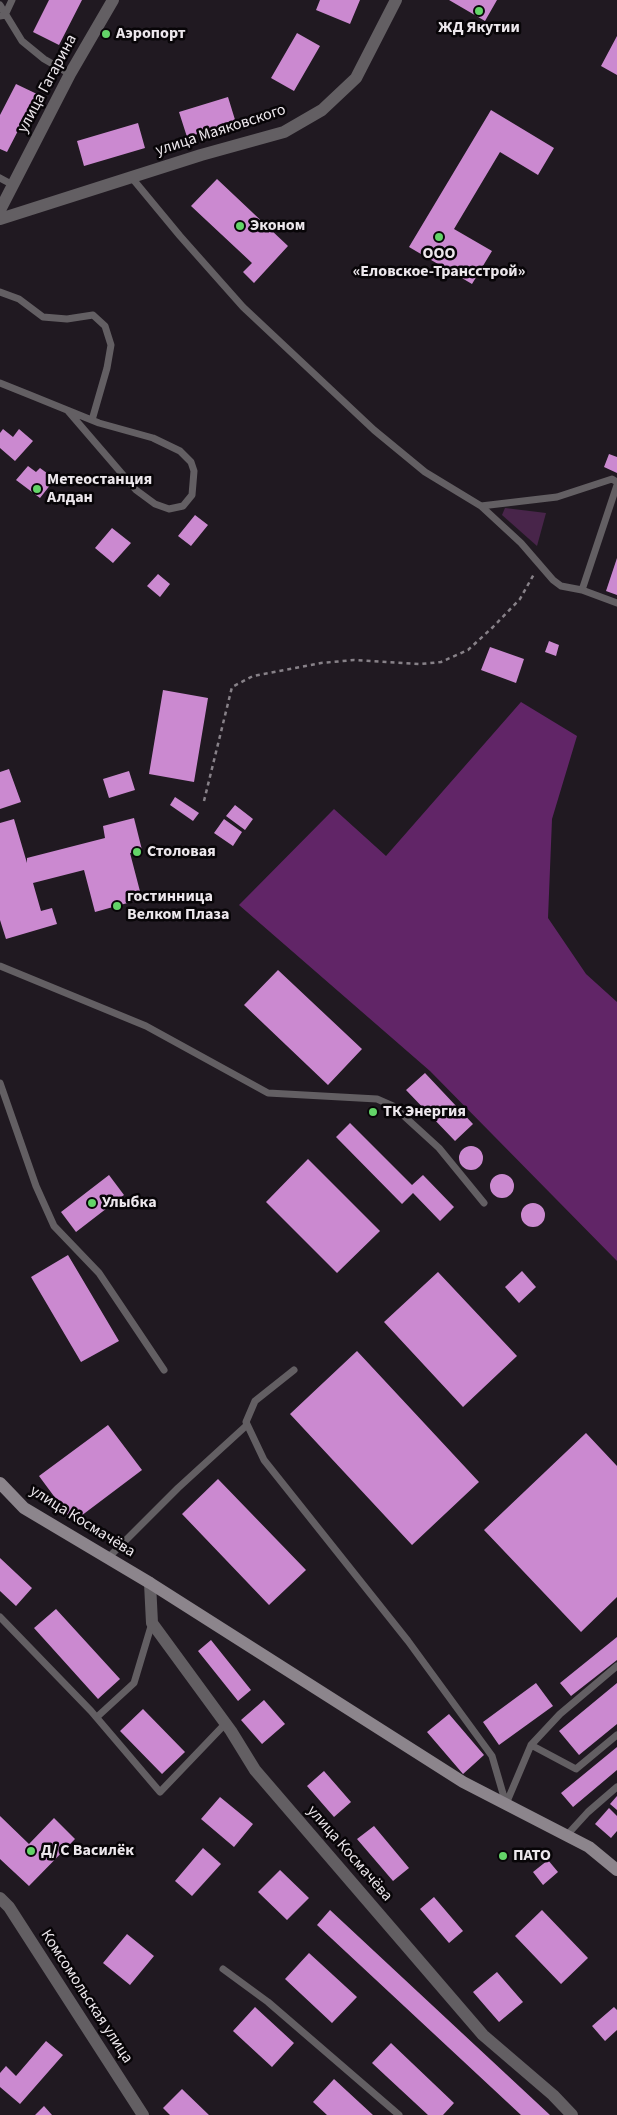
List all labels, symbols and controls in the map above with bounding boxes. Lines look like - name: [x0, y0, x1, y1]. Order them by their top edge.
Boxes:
- marker: ЖД Якутии: [473, 5, 485, 17]
- place label: ЖД Якутии: [438, 18, 520, 38]
- place label: Аэропорт: [116, 24, 185, 44]
- marker: Аэропорт: [100, 28, 112, 40]
- street label: улица Гагарина: [14, 31, 82, 137]
- street label: улица Маяковского: [154, 101, 288, 161]
- place label: Эконом: [250, 216, 305, 236]
- marker: Эконом: [234, 220, 246, 232]
- marker: ООО «Еловское-Трансстрой»: [433, 231, 445, 243]
- place label: ООО «Еловское-Трансстрой»: [353, 244, 525, 282]
- place label: Метеостанция Алдан: [47, 470, 152, 508]
- marker: Метеостанция Алдан: [31, 483, 43, 495]
- place label: Столовая: [147, 842, 216, 862]
- marker: Столовая: [131, 846, 143, 858]
- place label: гостинница Велком Плаза: [127, 887, 229, 925]
- marker: гостинница Велком Плаза: [111, 900, 123, 912]
- place label: ТК Энергия: [383, 1102, 466, 1122]
- marker: ТК Энергия: [367, 1106, 379, 1118]
- place label: Улыбка: [102, 1193, 157, 1213]
- marker: Улыбка: [86, 1197, 98, 1209]
- street label: улица Космачёва: [26, 1482, 138, 1562]
- street label: улица Космачёва: [302, 1802, 396, 1906]
- place label: Д/ С Василёк: [41, 1841, 134, 1861]
- marker: Д/ С Василёк: [25, 1845, 37, 1857]
- place label: ПАТО: [513, 1846, 551, 1866]
- marker: ПАТО: [497, 1850, 509, 1862]
- street label: Комсомольская улица: [36, 1927, 136, 2067]

